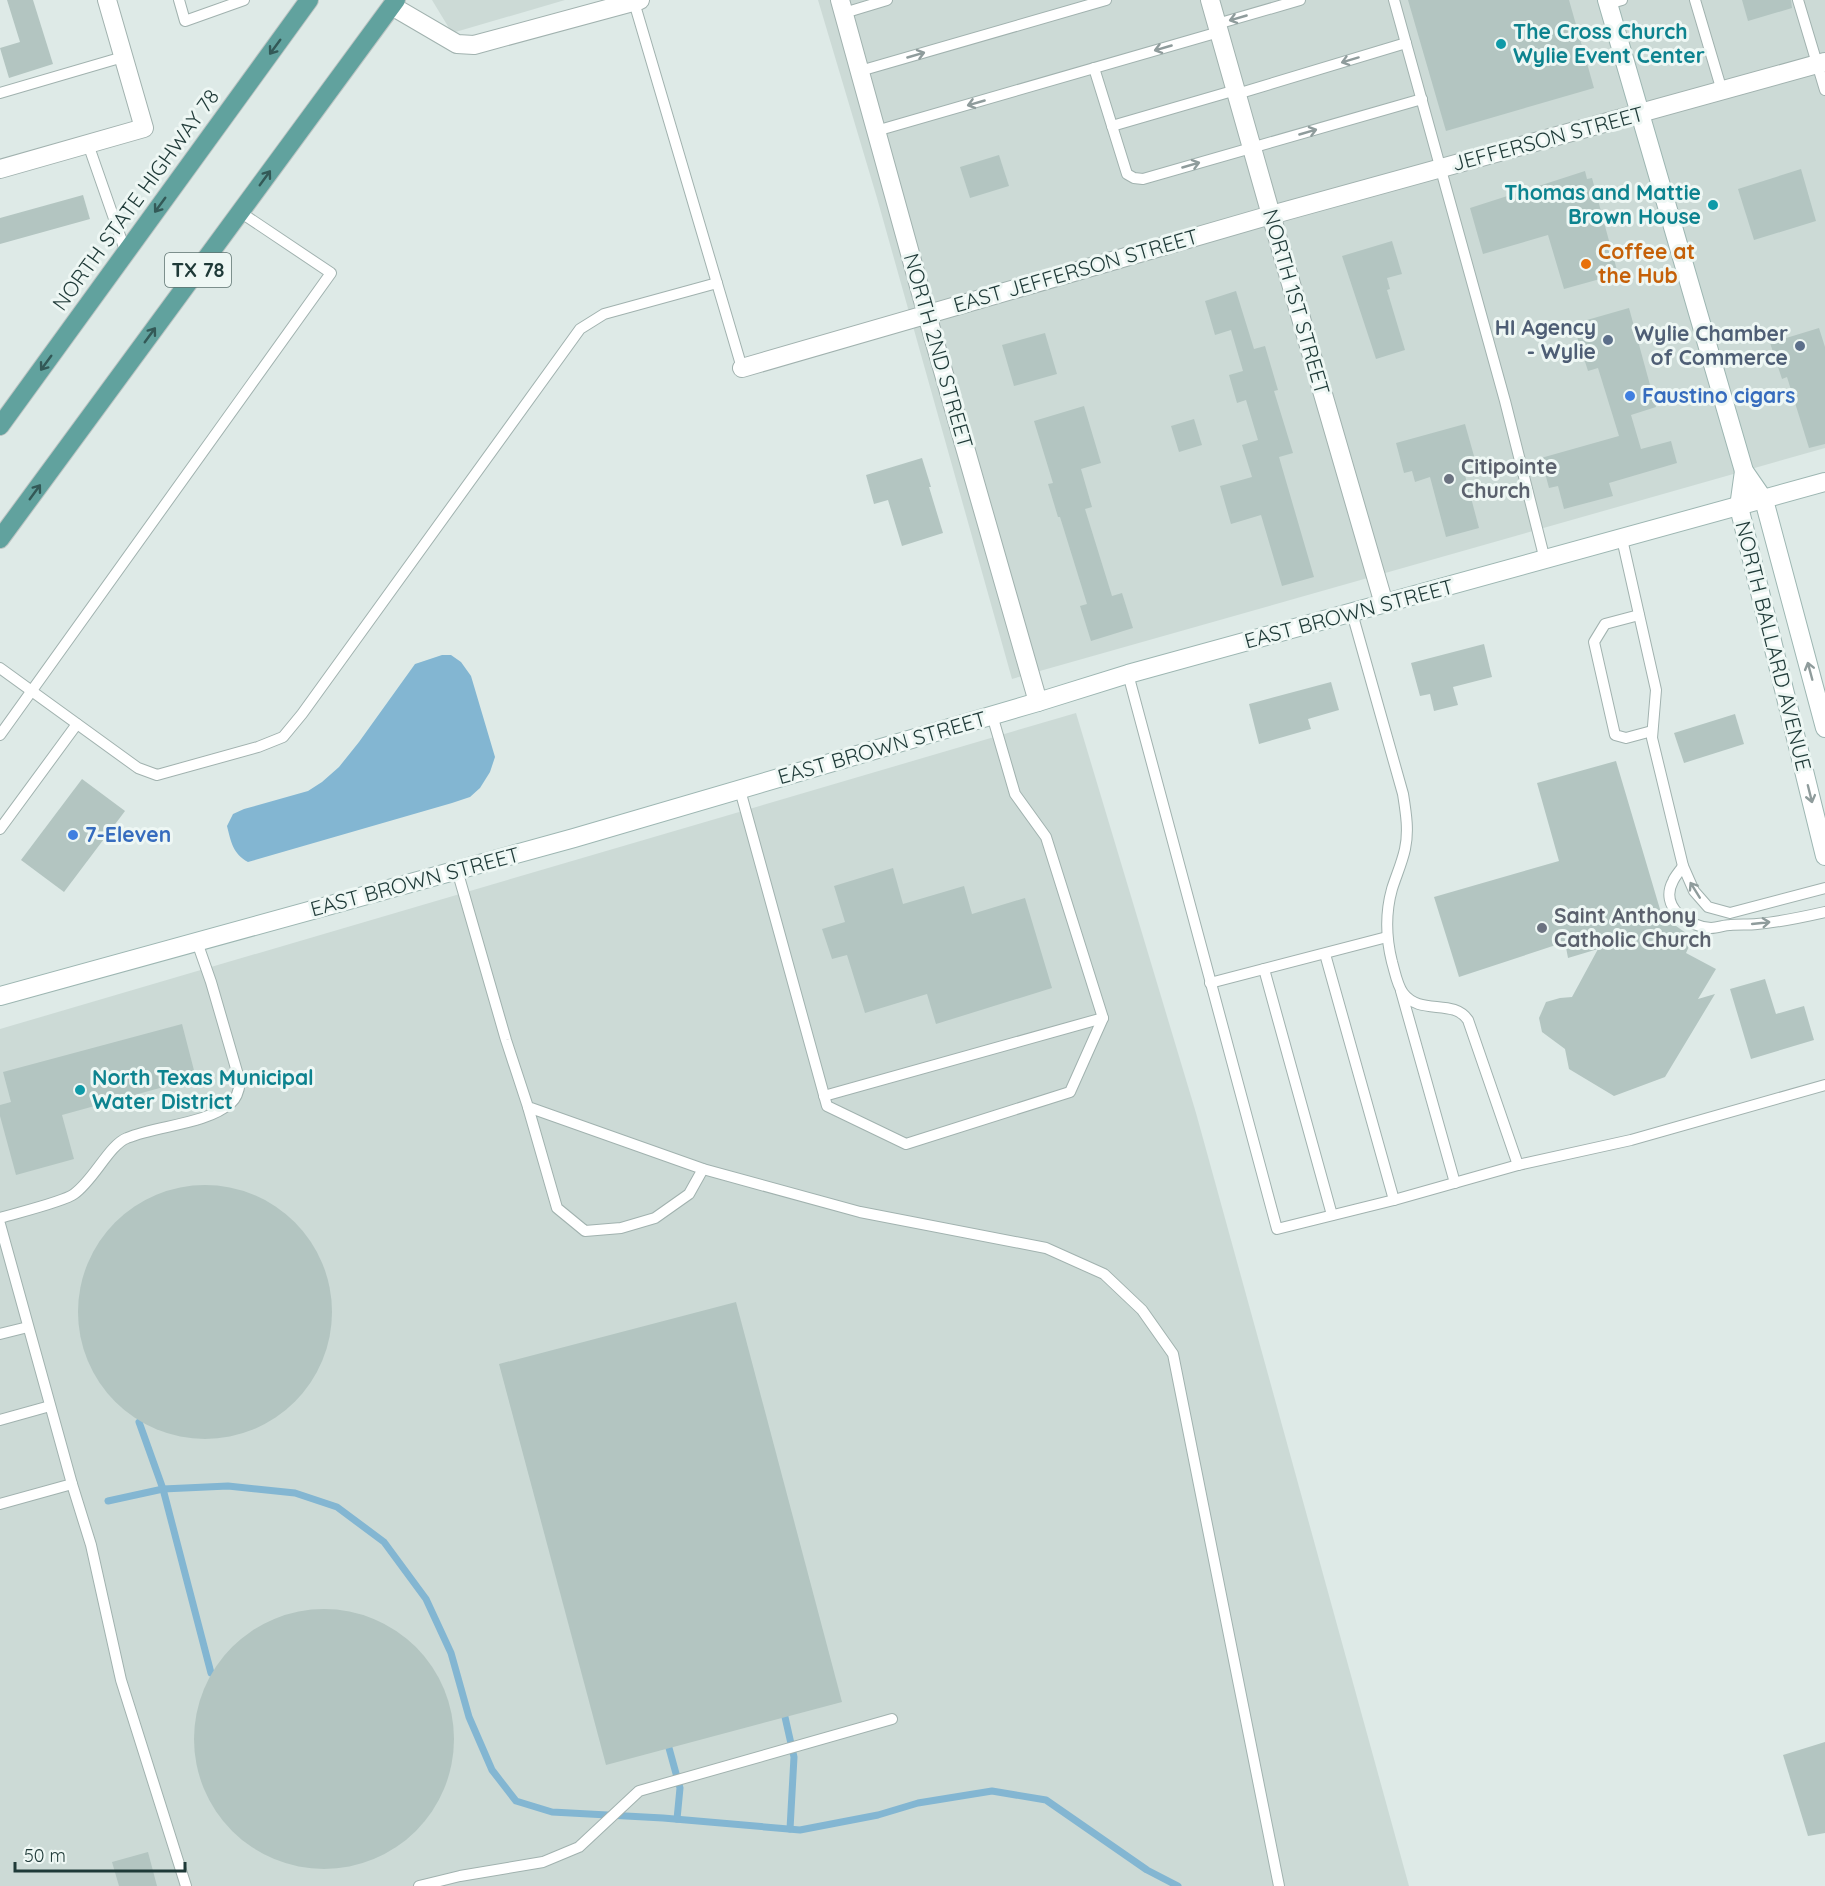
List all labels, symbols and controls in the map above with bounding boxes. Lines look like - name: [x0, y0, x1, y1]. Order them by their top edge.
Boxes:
- one-way arrow: [1229, 13, 1248, 24]
- place label: The Cross Church Wylie Event Center: [1513, 18, 1705, 68]
- marker: The Cross Church Wylie Event Center: [1494, 37, 1508, 51]
- one-way arrow: [269, 39, 281, 55]
- one-way arrow: [1154, 43, 1173, 54]
- one-way arrow: [906, 49, 925, 60]
- one-way arrow: [1341, 55, 1360, 66]
- street label: NORTH STATE HIGHWAY 78: [46, 84, 224, 315]
- one-way arrow: [967, 98, 986, 109]
- street label: JEFFERSON STREET: [1449, 100, 1647, 176]
- one-way arrow: [1298, 126, 1317, 137]
- one-way arrow: [1181, 159, 1200, 171]
- one-way arrow: [259, 170, 271, 186]
- place label: Thomas and Mattie Brown House: [1504, 179, 1701, 229]
- one-way arrow: [154, 197, 167, 213]
- marker: Thomas and Mattie Brown House: [1706, 198, 1720, 212]
- street label: NORTH 1ST STREET: [1258, 206, 1336, 397]
- street label: EAST JEFFERSON STREET: [950, 223, 1201, 317]
- place label: Coffee at the Hub: [1598, 238, 1695, 288]
- street label: NORTH 2ND STREET: [899, 250, 979, 451]
- road number: TX 78: [165, 253, 231, 287]
- marker: Coffee at the Hub: [1579, 257, 1593, 271]
- place label: HI Agency - Wylie: [1495, 314, 1596, 364]
- place label: Wylie Chamber of Commerce: [1634, 320, 1788, 370]
- one-way arrow: [144, 327, 156, 343]
- marker: HI Agency - Wylie: [1601, 333, 1615, 347]
- marker: Wylie Chamber of Commerce: [1793, 339, 1807, 353]
- one-way arrow: [40, 355, 52, 371]
- place label: Faustino cigars: [1642, 382, 1795, 408]
- marker: Faustino cigars: [1623, 389, 1637, 403]
- place label: Citipointe Church: [1461, 453, 1557, 503]
- marker: Citipointe Church: [1442, 472, 1456, 486]
- one-way arrow: [28, 485, 41, 501]
- street label: NORTH BALLARD AVENUE: [1730, 518, 1818, 773]
- street label: EAST BROWN STREET: [1241, 573, 1456, 653]
- one-way arrow: [1804, 662, 1815, 681]
- street label: EAST BROWN STREET: [774, 705, 989, 789]
- one-way arrow: [1804, 784, 1816, 803]
- place label: 7-Eleven: [85, 821, 171, 847]
- marker: 7-Eleven: [66, 828, 80, 842]
- street label: EAST BROWN STREET: [307, 841, 522, 921]
- one-way arrow: [1689, 881, 1702, 898]
- place label: Saint Anthony Catholic Church: [1554, 902, 1711, 952]
- one-way arrow: [1751, 917, 1771, 928]
- marker: Saint Anthony Catholic Church: [1535, 921, 1549, 935]
- place label: North Texas Municipal Water District: [92, 1064, 314, 1114]
- marker: North Texas Municipal Water District: [73, 1083, 87, 1097]
- scale bar: [15, 1835, 184, 1873]
- text: 50 m: [24, 1844, 66, 1867]

